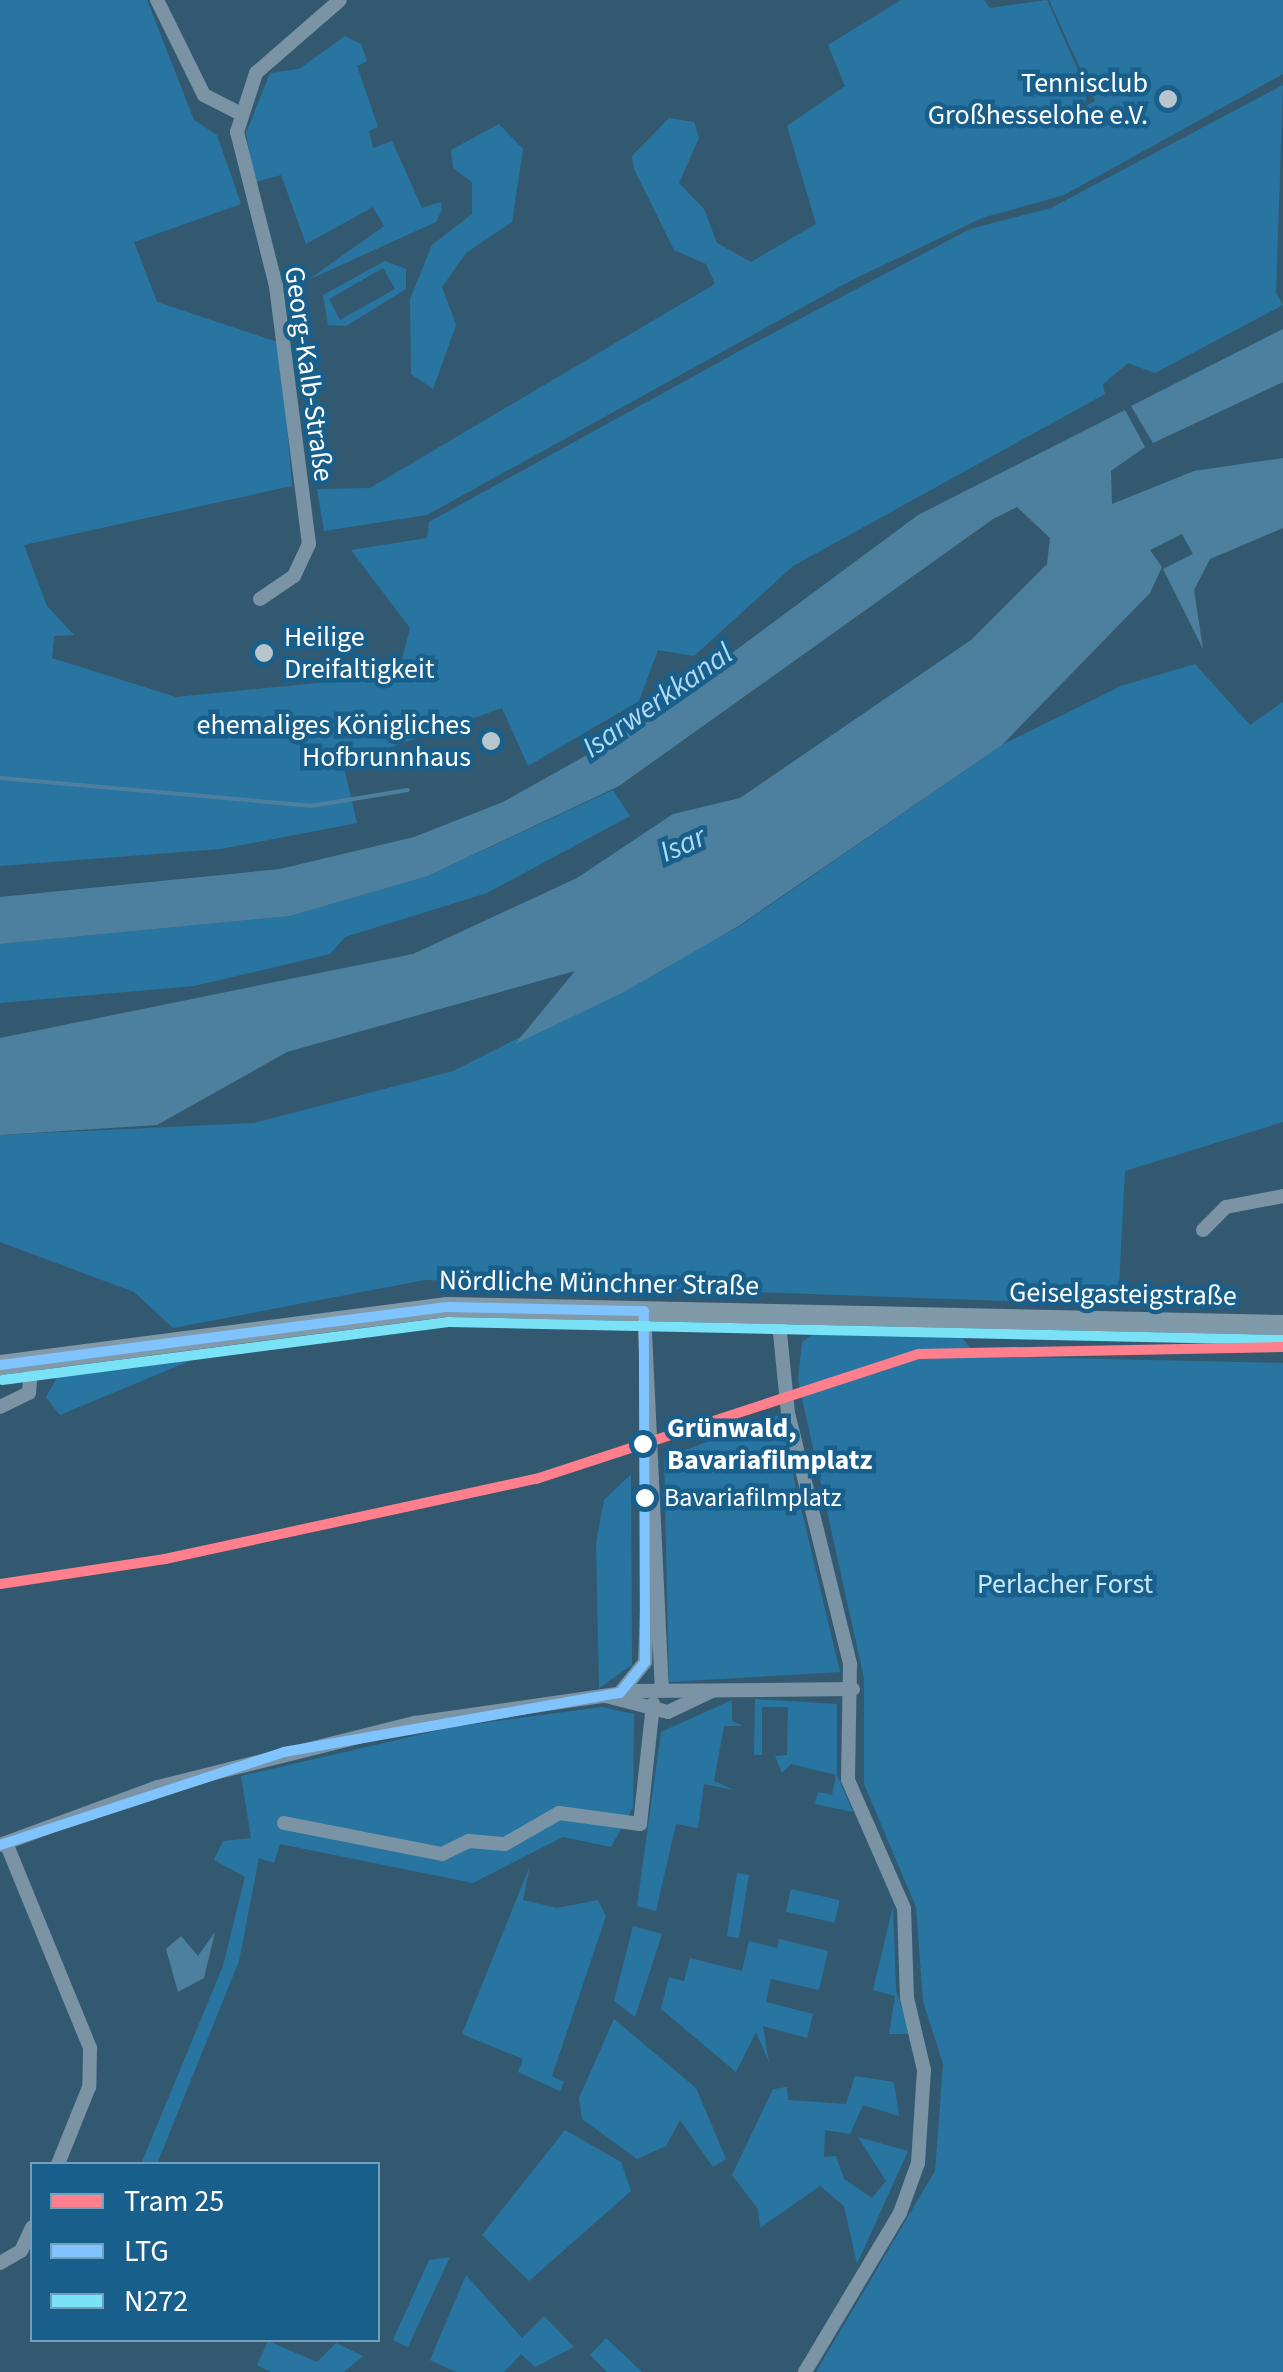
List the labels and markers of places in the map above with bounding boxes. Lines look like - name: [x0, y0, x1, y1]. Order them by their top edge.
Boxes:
- place label: Tennisclub Großhesselohe e.V.: [928, 66, 1148, 132]
- marker: Tennisclub Großhesselohe e.V.: [1157, 88, 1179, 110]
- place label: Heilige Dreifaltigkeit: [284, 620, 434, 686]
- marker: Heilige Dreifaltigkeit: [253, 642, 275, 664]
- place label: ehemaliges Königliches Hofbrunnhaus: [197, 708, 471, 774]
- marker: ehemaliges Königliches Hofbrunnhaus: [480, 730, 502, 752]
- place label: Grünwald, Bavariafilmplatz: [667, 1411, 872, 1477]
- marker: Grünwald, Bavariafilmplatz: [628, 1429, 658, 1459]
- place label: Bavariafilmplatz: [664, 1482, 841, 1514]
- marker: Bavariafilmplatz: [635, 1488, 655, 1508]

